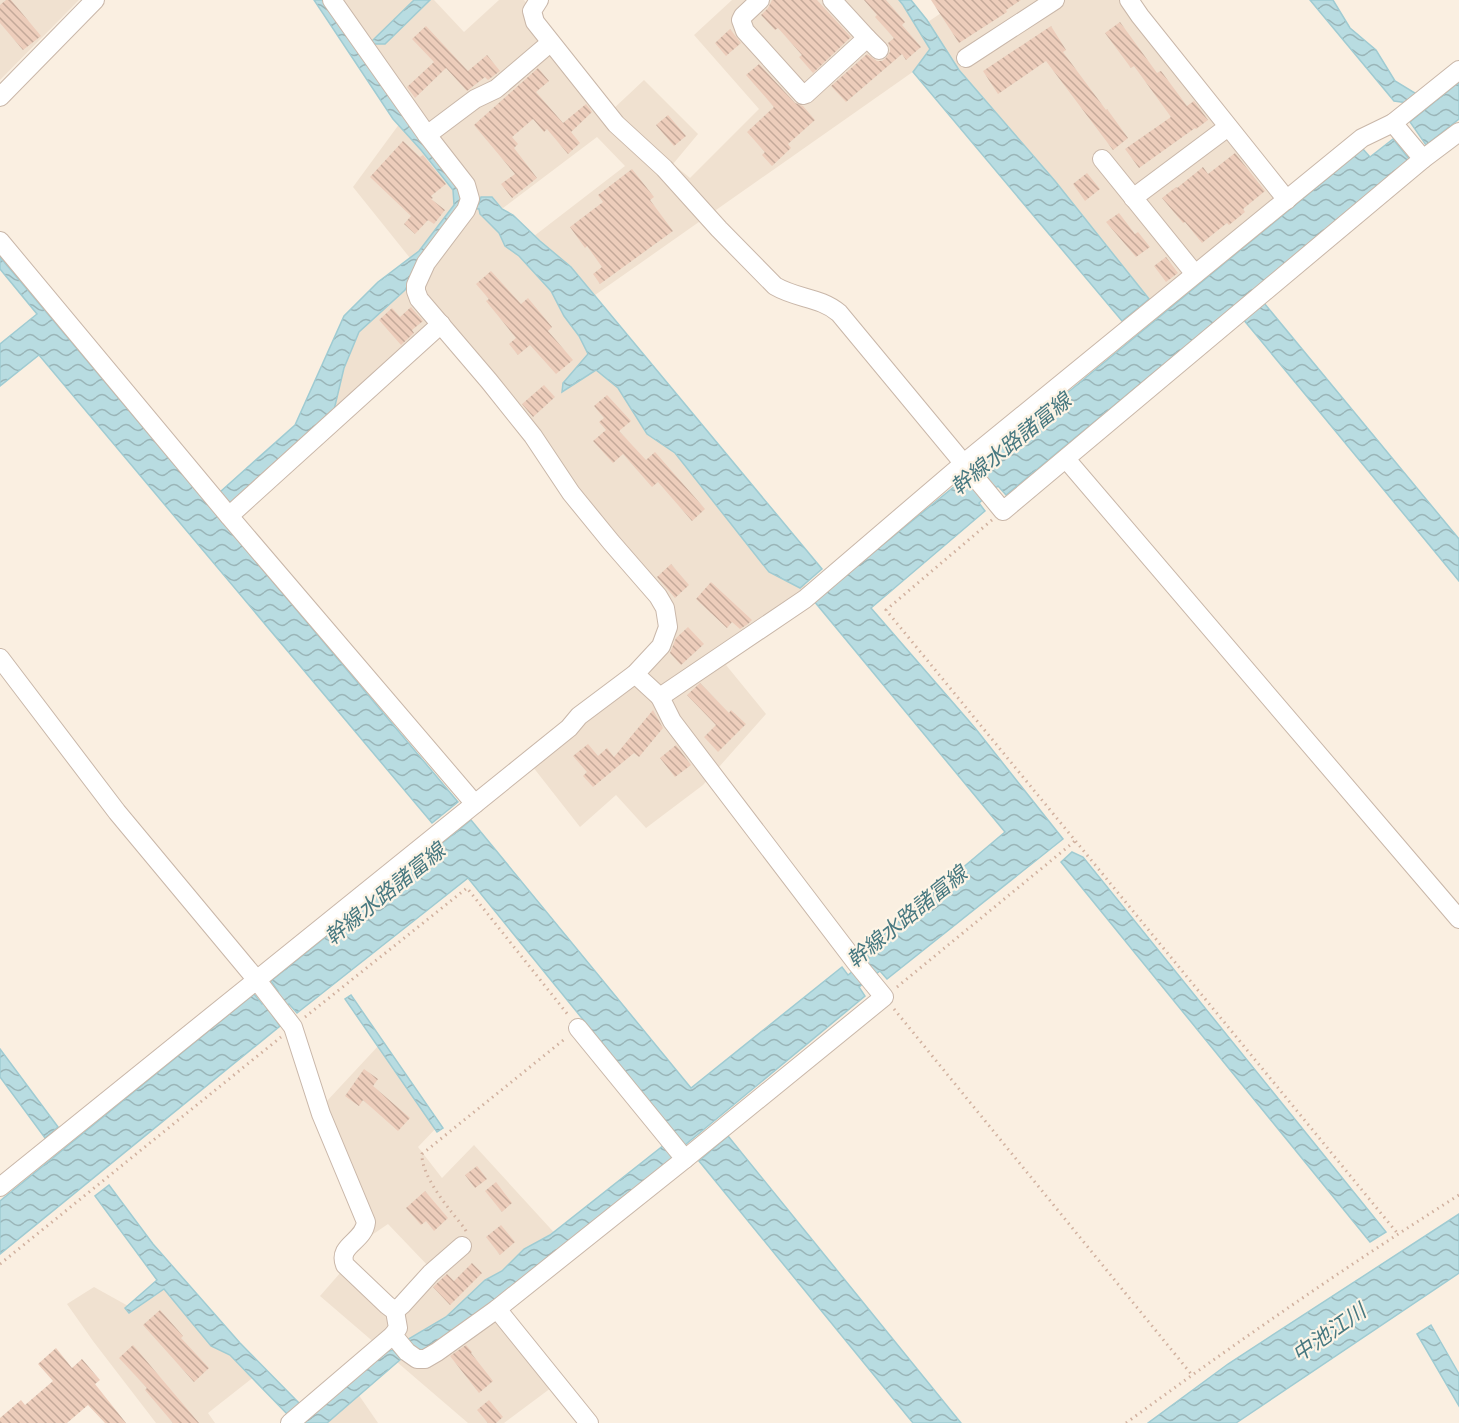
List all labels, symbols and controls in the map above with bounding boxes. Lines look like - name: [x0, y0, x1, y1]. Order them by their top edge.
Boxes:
- water label: 幹線水路諸富線: [945, 385, 1077, 499]
- water label: 幹線水路諸富線: [319, 835, 451, 949]
- water label: 幹線水路諸富線: [841, 858, 973, 972]
- water label: 中池江川: [1287, 1296, 1371, 1366]

